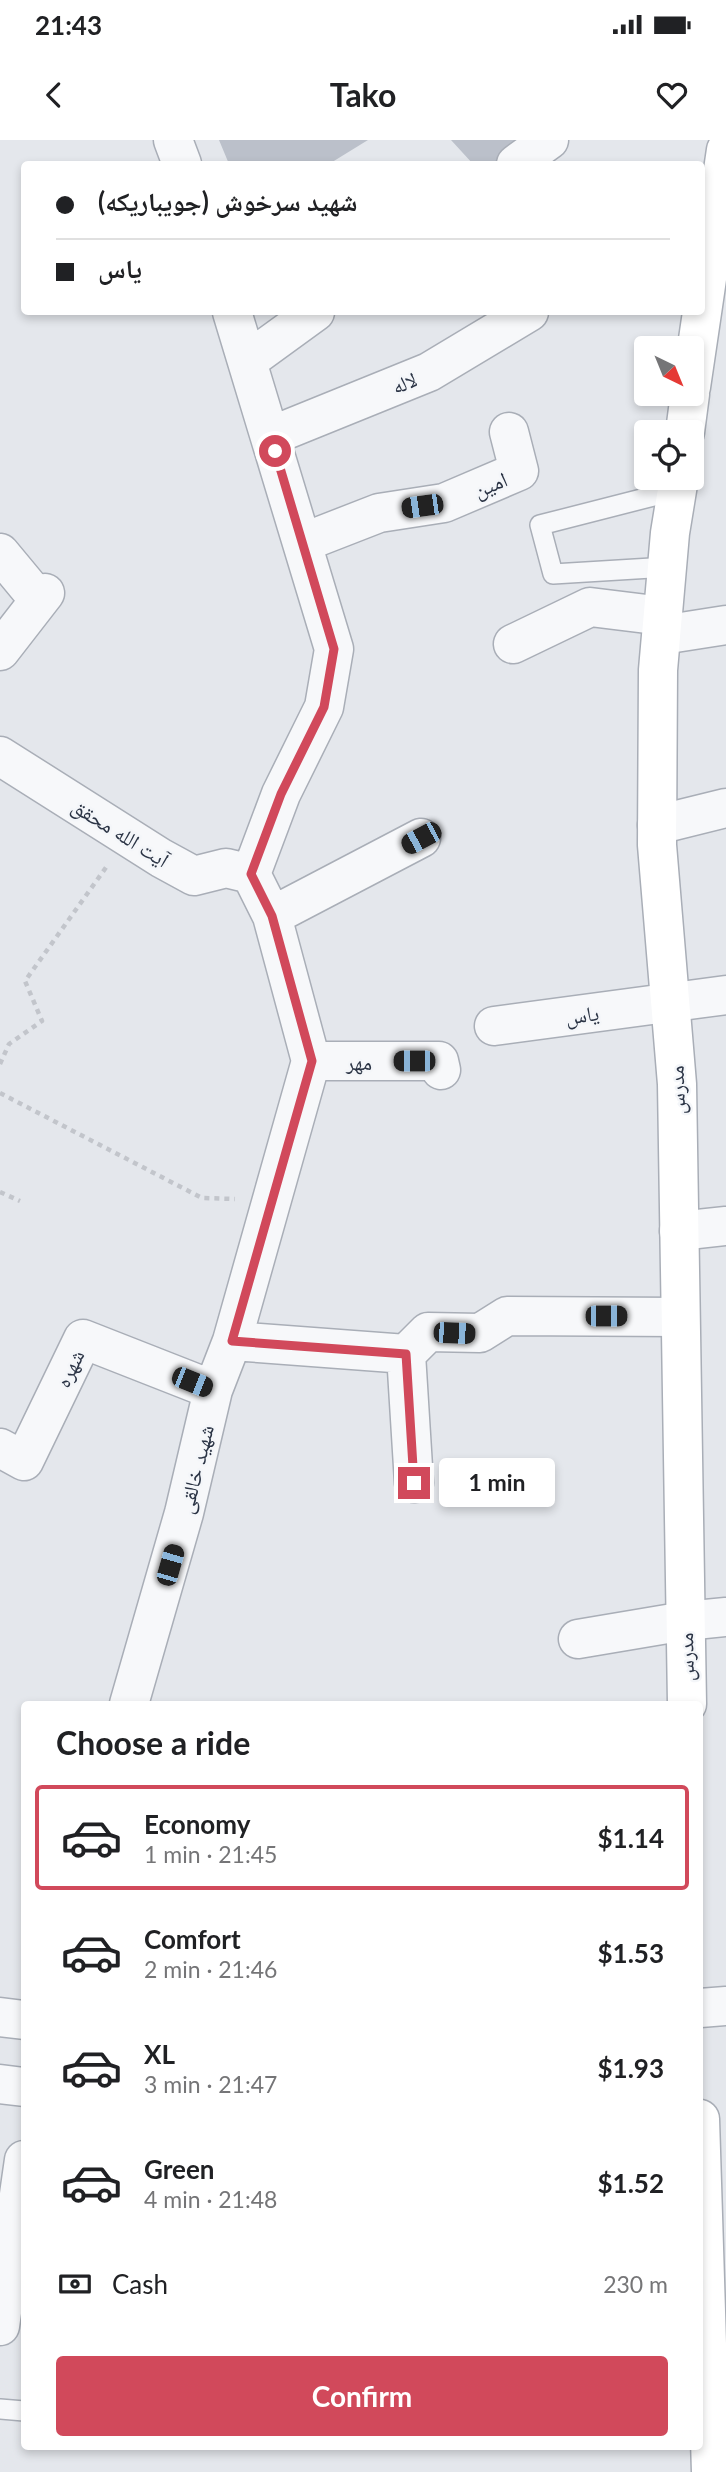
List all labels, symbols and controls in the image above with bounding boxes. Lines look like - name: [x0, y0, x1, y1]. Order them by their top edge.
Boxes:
- text: 21:43: [35, 9, 102, 41]
- text: Tako: [330, 75, 396, 114]
- icon: back: [35, 76, 73, 114]
- icon: heart: [653, 76, 691, 114]
- text: شهید سرخوش (جویباریکه): [98, 185, 358, 217]
- text: یاس: [98, 252, 142, 284]
- north arrow: [634, 336, 704, 406]
- map controls: [634, 336, 704, 490]
- street label: لاله: [388, 366, 420, 398]
- button: locate: [634, 420, 704, 490]
- route start: [259, 435, 291, 467]
- street label: امین: [469, 466, 512, 504]
- car: [400, 493, 445, 519]
- street label: آیت الله محقق: [67, 792, 175, 874]
- car: [398, 819, 445, 857]
- street label: یاس: [564, 999, 601, 1031]
- street label: مهر: [345, 1049, 372, 1075]
- car: [394, 1051, 436, 1072]
- street label: مدرس: [663, 1065, 691, 1115]
- car: [586, 1306, 628, 1327]
- car: [433, 1322, 476, 1344]
- street label: شهره: [49, 1345, 90, 1391]
- car: [169, 1364, 216, 1400]
- street label: شهید خالقی: [172, 1422, 220, 1516]
- callout: 1 min: [438, 1458, 554, 1508]
- route end: [398, 1467, 430, 1499]
- text: 1 min: [468, 1468, 526, 1496]
- car: [155, 1542, 186, 1588]
- street label: مدرس: [672, 1632, 700, 1682]
- text: Choose a ride: [56, 1723, 250, 1762]
- icon: car: [60, 1806, 123, 1869]
- text: Economy: [144, 1808, 250, 1840]
- text: $1.14: [598, 1822, 664, 1854]
- text: 1 min · 21:45: [144, 1840, 277, 1868]
- icon: car: [60, 1921, 123, 1984]
- text: Comfort: [144, 1923, 241, 1955]
- text: $1.53: [598, 1937, 664, 1969]
- text: 2 min · 21:46: [144, 1955, 277, 1983]
- icon: car: [60, 2036, 123, 2099]
- text: XL: [144, 2038, 175, 2070]
- text: $1.93: [598, 2052, 664, 2084]
- text: 3 min · 21:47: [144, 2070, 277, 2098]
- icon: car: [60, 2151, 123, 2214]
- text: Green: [144, 2153, 214, 2185]
- text: $1.52: [598, 2167, 664, 2199]
- text: 4 min · 21:48: [144, 2185, 277, 2213]
- icon: cash: [56, 2265, 94, 2303]
- text: Cash: [112, 2268, 168, 2300]
- text: 230 m: [603, 2270, 668, 2298]
- button: Confirm: [56, 2356, 668, 2436]

